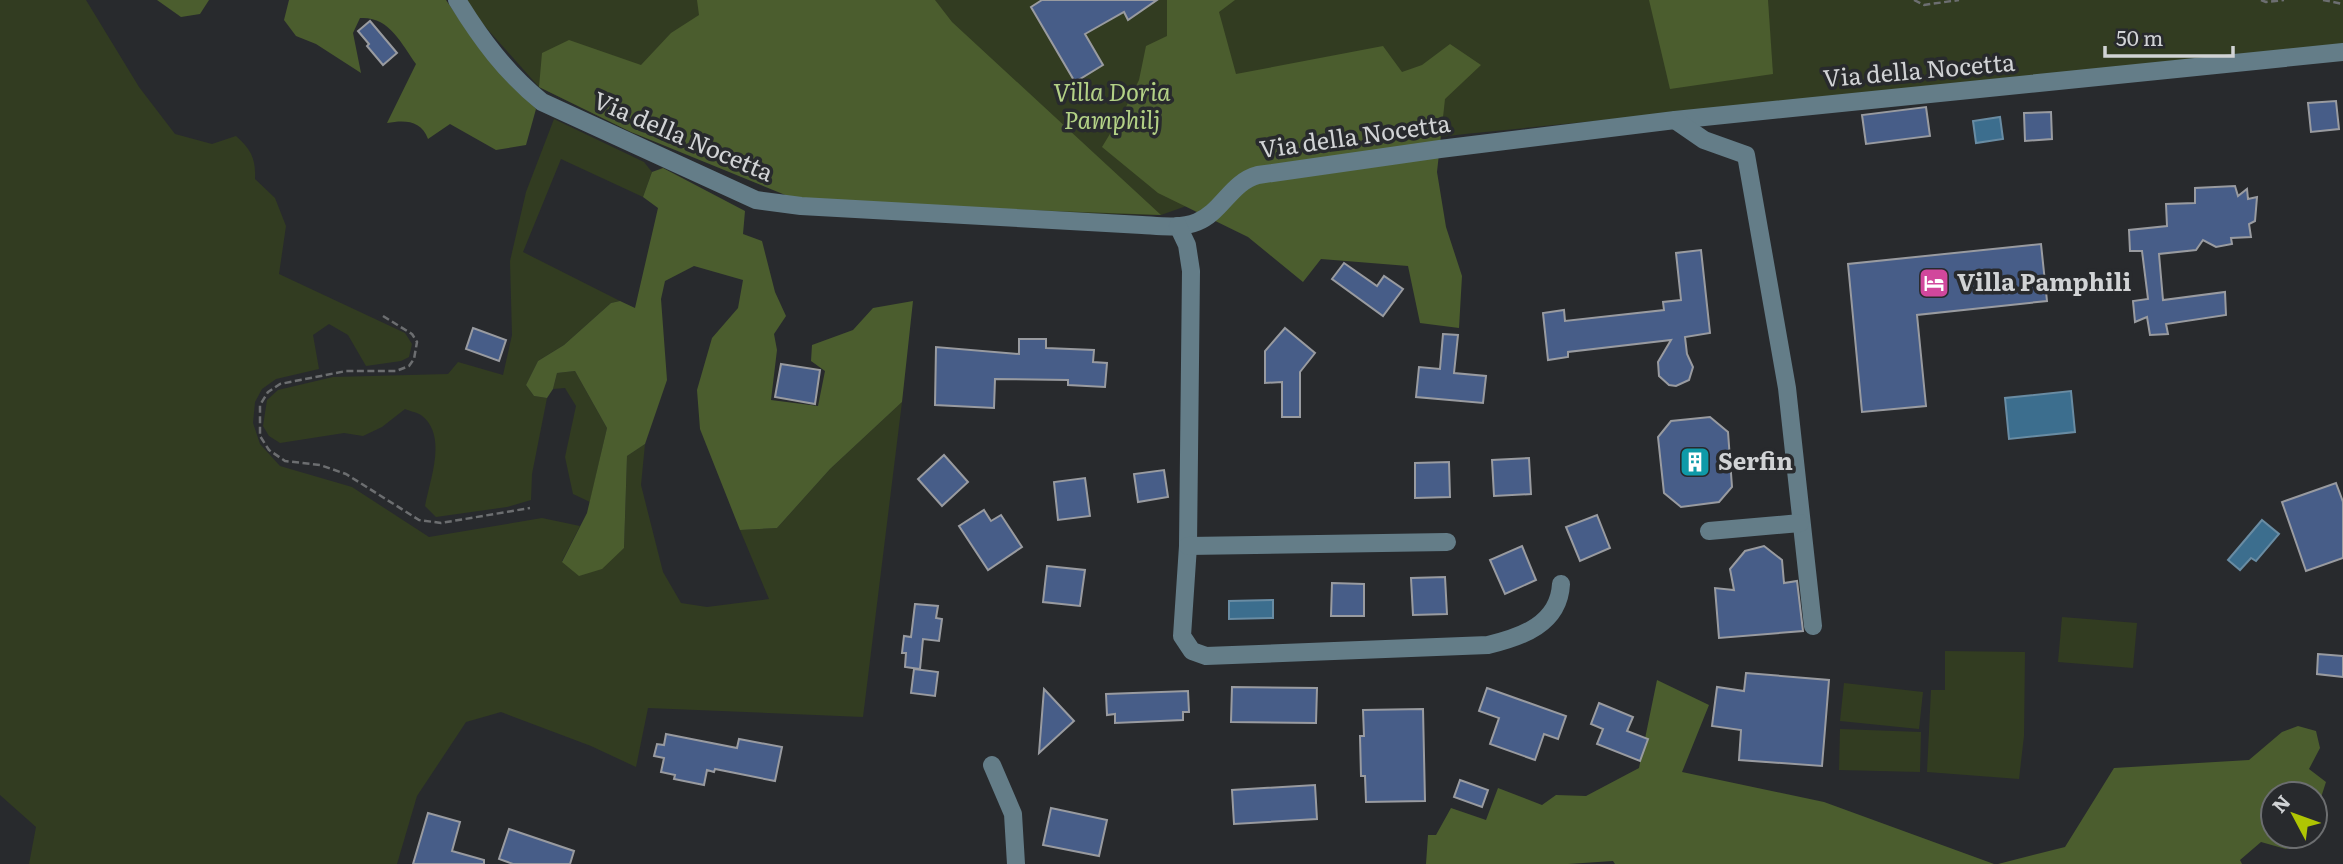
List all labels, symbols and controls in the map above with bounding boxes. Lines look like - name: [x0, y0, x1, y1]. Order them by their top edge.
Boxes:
- scale bar: [2105, 14, 2233, 58]
- text: 50 m: [2116, 21, 2163, 52]
- street label: Via della Nocetta: [1821, 43, 2016, 94]
- park label: Villa Doria Pamphilj: [1053, 73, 1171, 136]
- street label: Via della Nocetta: [589, 81, 779, 188]
- street label: Via della Nocetta: [1257, 104, 1452, 165]
- place label: Villa Pamphili: [1957, 263, 2131, 298]
- hotel icon: Villa Pamphili: [1917, 266, 1951, 300]
- place label: Serfin: [1718, 442, 1793, 477]
- building icon: Serfin: [1678, 445, 1712, 479]
- north arrow: [2259, 780, 2329, 850]
- text: N: [2265, 788, 2296, 818]

